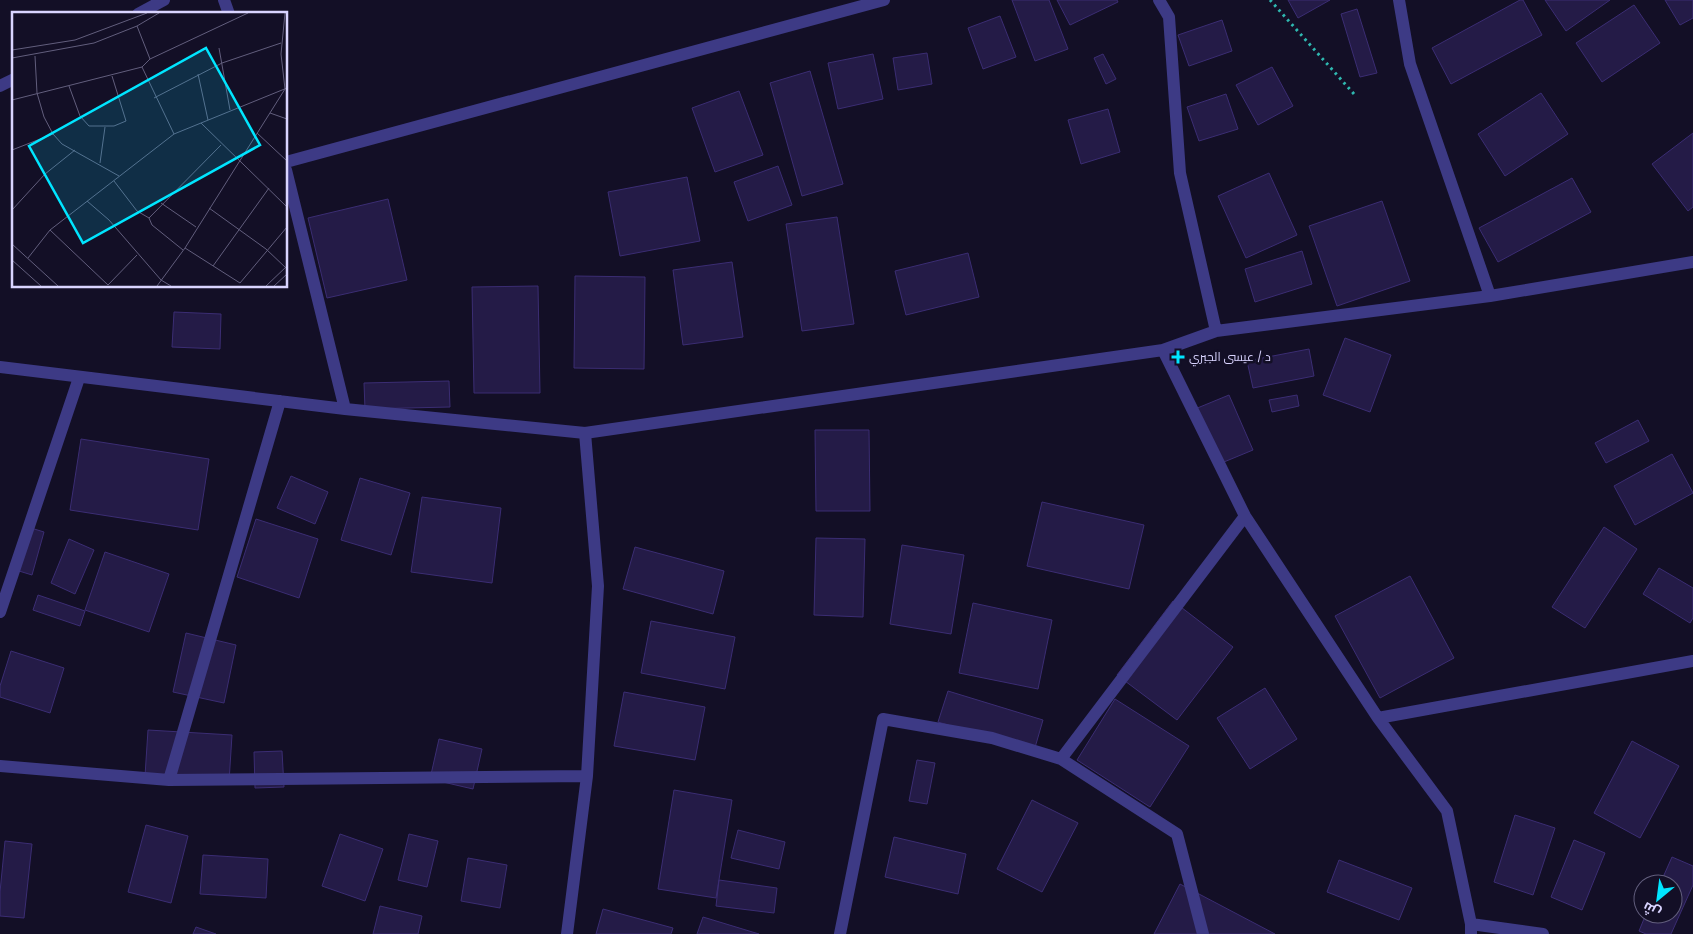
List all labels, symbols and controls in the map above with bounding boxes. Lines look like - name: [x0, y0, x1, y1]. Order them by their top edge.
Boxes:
- inset map: [12, 12, 288, 288]
- marker: د / عيسى الجبري: [1171, 350, 1185, 364]
- place label: د / عيسى الجبري: [1189, 350, 1271, 367]
- north arrow: [1633, 874, 1683, 924]
- text: ش: [1640, 898, 1664, 922]

